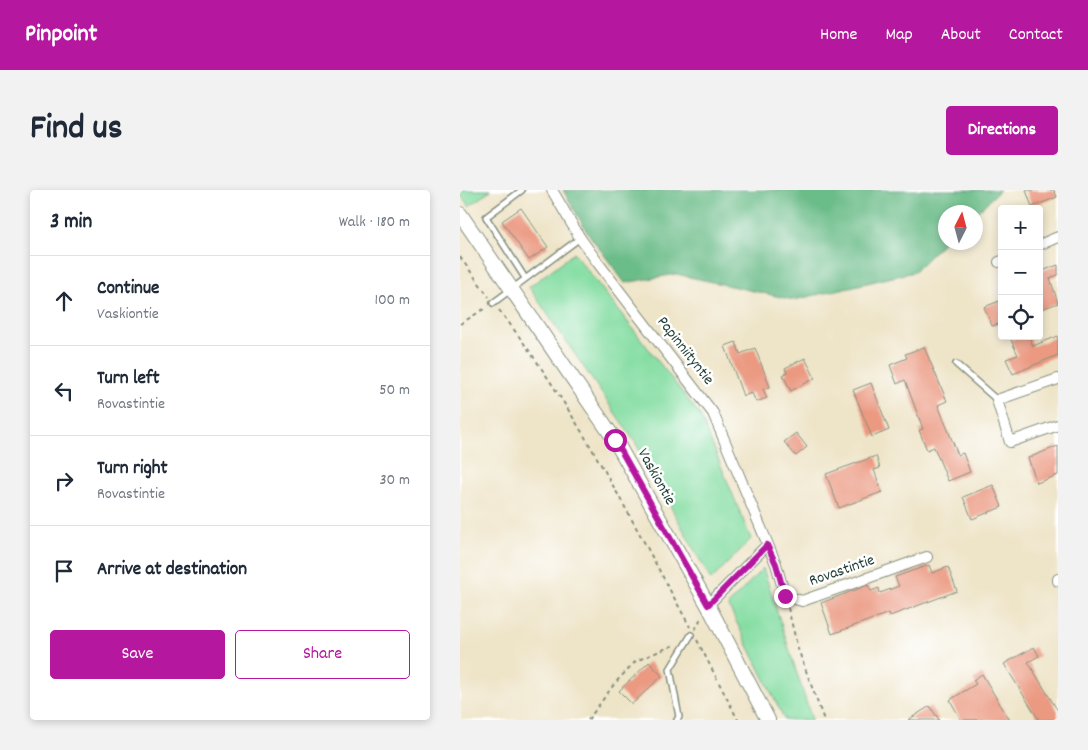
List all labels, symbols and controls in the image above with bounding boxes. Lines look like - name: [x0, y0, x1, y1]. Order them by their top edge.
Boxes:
- text: Pinpoint: [25, 18, 97, 52]
- text: Home: [820, 23, 857, 48]
- text: Map: [885, 23, 913, 48]
- text: About: [941, 23, 981, 48]
- text: Contact: [1009, 23, 1063, 48]
- text: Find us: [30, 105, 122, 155]
- button: Directions: [946, 106, 1058, 155]
- north arrow: [938, 205, 983, 250]
- map controls: [998, 205, 1043, 340]
- button: +: [998, 205, 1043, 250]
- text: 3 min: [50, 208, 92, 238]
- text: Walk · 180 m: [339, 211, 410, 234]
- button: −: [998, 250, 1043, 295]
- text: Continue: [97, 276, 159, 303]
- icon: ahead: [50, 287, 78, 315]
- text: 100 m: [374, 289, 410, 312]
- button: locate: [998, 295, 1043, 340]
- text: Vaskiontie: [97, 303, 159, 326]
- street label: Papinniityntie: [651, 312, 719, 390]
- text: Turn left: [97, 366, 160, 393]
- icon: left: [50, 377, 78, 405]
- text: 50 m: [379, 379, 410, 402]
- text: Rovastintie: [97, 393, 165, 416]
- route start: [604, 429, 627, 452]
- street label: Vaskiontie: [631, 444, 681, 510]
- text: Turn right: [97, 456, 168, 483]
- icon: right: [50, 467, 78, 495]
- text: 30 m: [380, 469, 410, 492]
- text: Rovastintie: [97, 483, 165, 506]
- street label: Rovastintie: [806, 549, 878, 593]
- icon: arrive: [50, 557, 78, 585]
- text: Arrive at destination: [97, 557, 247, 584]
- route end: [774, 585, 797, 608]
- button: Save: [50, 630, 225, 679]
- button: Share: [235, 630, 410, 679]

